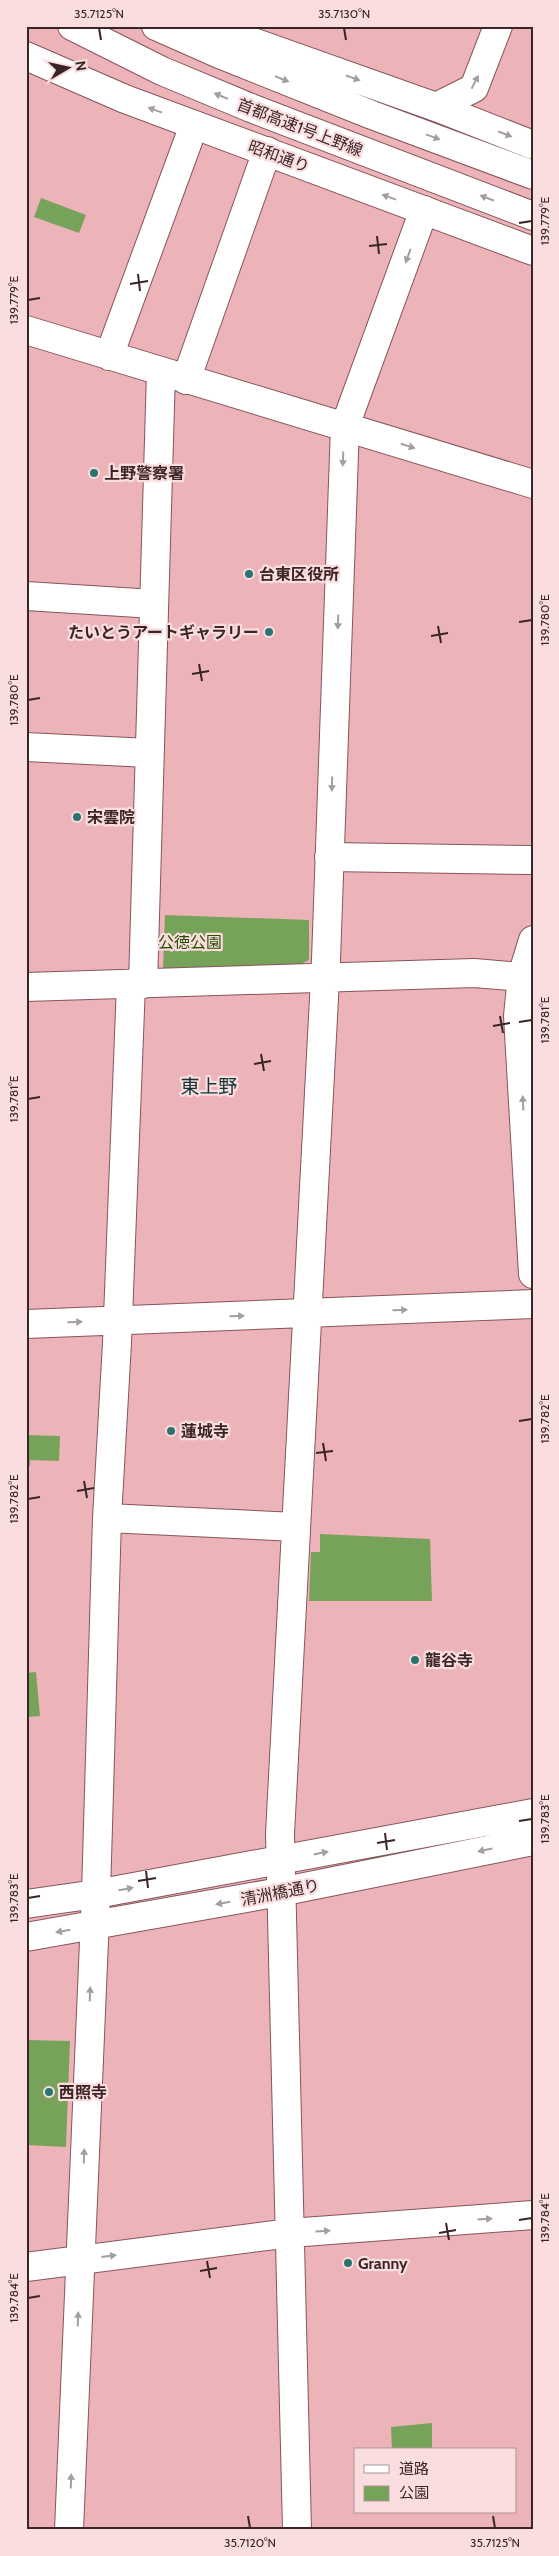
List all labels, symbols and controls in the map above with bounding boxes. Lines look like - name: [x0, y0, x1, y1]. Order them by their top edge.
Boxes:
- text: 35.7125°N: [74, 6, 124, 21]
- text: 35.7130°N: [318, 6, 370, 21]
- north arrow: [42, 42, 92, 92]
- text: N: [71, 60, 91, 72]
- one-way arrow: [346, 74, 361, 82]
- one-way arrow: [471, 74, 479, 89]
- one-way arrow: [274, 76, 289, 83]
- one-way arrow: [213, 92, 228, 100]
- street label: 首都高速1号上野線: [234, 95, 365, 160]
- one-way arrow: [147, 106, 162, 113]
- one-way arrow: [498, 130, 513, 138]
- one-way arrow: [426, 133, 441, 141]
- street label: 昭和通り: [246, 137, 312, 176]
- one-way arrow: [381, 193, 396, 201]
- one-way arrow: [479, 194, 494, 202]
- text: 139.779°E: [537, 196, 552, 245]
- one-way arrow: [404, 249, 412, 264]
- text: 139.779°E: [6, 275, 21, 324]
- one-way arrow: [401, 442, 416, 450]
- one-way arrow: [339, 452, 347, 468]
- place label: 上野警察署: [104, 464, 184, 483]
- marker: 上野警察署: [88, 467, 100, 479]
- place label: 台東区役所: [259, 565, 339, 584]
- marker: 台東区役所: [243, 568, 255, 580]
- text: 139.780°E: [537, 594, 552, 646]
- one-way arrow: [333, 614, 341, 630]
- place label: たいとうアートギャラリー: [68, 623, 259, 642]
- marker: たいとうアートギャラリー: [263, 626, 275, 638]
- text: 139.780°E: [6, 674, 21, 726]
- one-way arrow: [328, 776, 336, 792]
- place label: 宋雲院: [87, 808, 135, 827]
- marker: 宋雲院: [71, 811, 83, 823]
- park label: 公徳公園: [158, 933, 222, 952]
- text: 139.781°E: [537, 996, 552, 1043]
- text: 139.781°E: [6, 1075, 21, 1122]
- district label: 東上野: [180, 1075, 238, 1098]
- one-way arrow: [519, 1095, 527, 1111]
- one-way arrow: [392, 1305, 408, 1313]
- one-way arrow: [230, 1312, 246, 1320]
- one-way arrow: [67, 1318, 83, 1326]
- text: 139.782°E: [537, 1394, 552, 1444]
- place label: 蓮城寺: [181, 1422, 229, 1441]
- marker: 蓮城寺: [165, 1425, 177, 1437]
- text: 139.782°E: [6, 1474, 21, 1524]
- place label: 龍谷寺: [425, 1651, 473, 1670]
- marker: 龍谷寺: [409, 1654, 421, 1666]
- text: 139.783°E: [537, 1794, 552, 1844]
- one-way arrow: [477, 1846, 493, 1854]
- one-way arrow: [313, 1849, 328, 1857]
- text: 139.783°E: [6, 1873, 21, 1923]
- street label: 清洲橋通り: [239, 1876, 321, 1909]
- one-way arrow: [119, 1884, 135, 1892]
- one-way arrow: [214, 1899, 230, 1907]
- one-way arrow: [54, 1927, 70, 1935]
- one-way arrow: [87, 1986, 95, 2002]
- place label: 西照寺: [59, 2083, 107, 2102]
- marker: 西照寺: [43, 2086, 55, 2098]
- one-way arrow: [80, 2148, 88, 2164]
- text: 139.784°E: [537, 2193, 552, 2243]
- one-way arrow: [477, 2214, 493, 2222]
- one-way arrow: [315, 2226, 331, 2234]
- one-way arrow: [102, 2252, 118, 2260]
- place label: Granny: [358, 2254, 408, 2273]
- marker: Granny: [342, 2257, 354, 2269]
- text: 139.784°E: [6, 2273, 21, 2323]
- one-way arrow: [74, 2310, 82, 2326]
- legend: [354, 2448, 516, 2514]
- text: 道路: [399, 2460, 429, 2478]
- one-way arrow: [68, 2473, 76, 2489]
- text: 公園: [399, 2484, 429, 2502]
- text: 35.7120°N: [224, 2535, 276, 2550]
- text: 35.7125°N: [470, 2535, 520, 2550]

